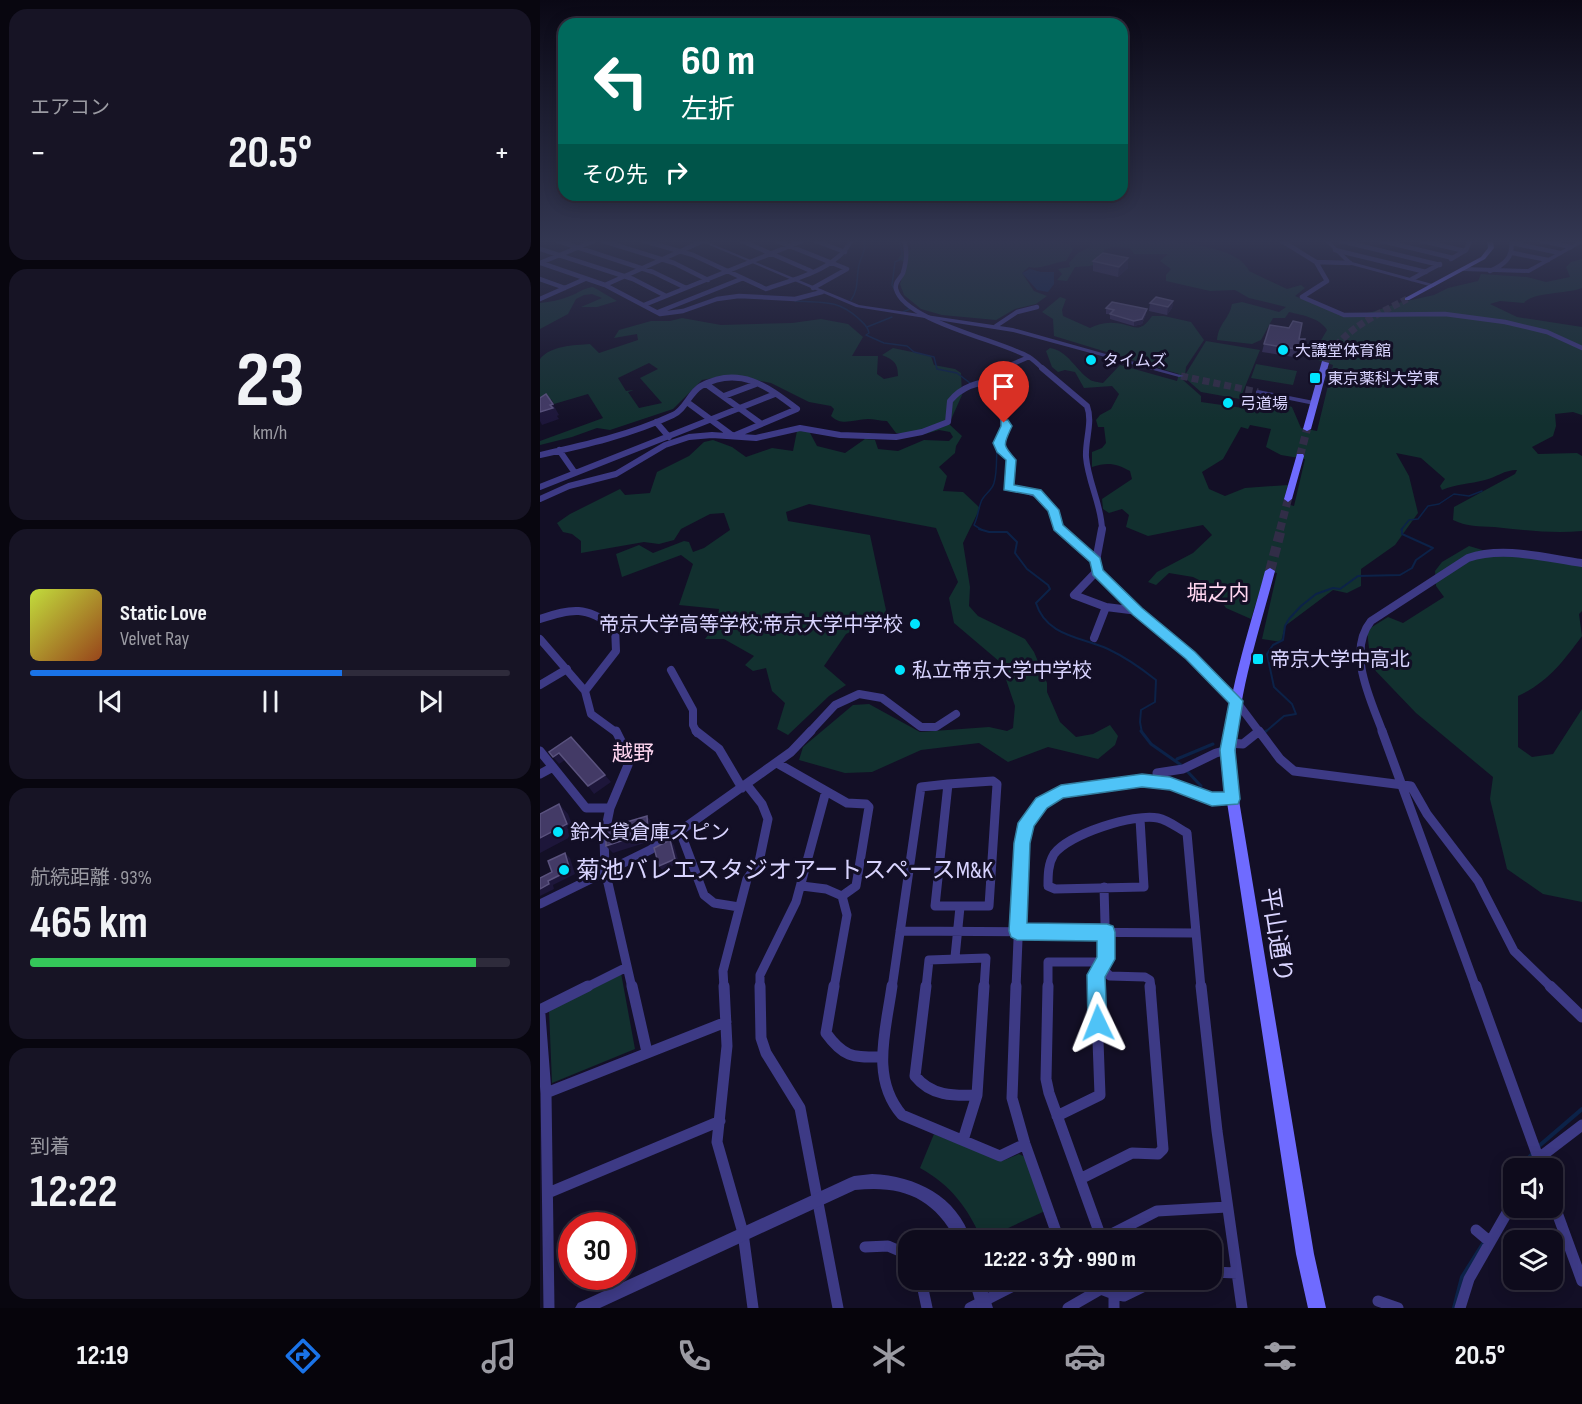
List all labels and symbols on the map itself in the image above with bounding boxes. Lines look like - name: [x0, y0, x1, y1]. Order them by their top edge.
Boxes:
- place label: 大講堂体育館: [1295, 342, 1391, 361]
- marker: 大講堂体育館: [1276, 343, 1290, 357]
- place label: タイムズ: [1103, 352, 1167, 371]
- marker: タイムズ: [1084, 353, 1098, 367]
- pin: [978, 361, 1029, 423]
- place label: 東京薬科大学東: [1327, 370, 1439, 389]
- marker: 東京薬科大学東: [1308, 371, 1322, 385]
- place label: 弓道場: [1240, 395, 1288, 414]
- marker: 弓道場: [1221, 396, 1235, 410]
- district label: 堀之内: [1187, 581, 1250, 606]
- place label: 帝京大学高等学校;帝京大学中学校: [599, 613, 903, 637]
- marker: 帝京大学高等学校;帝京大学中学校: [908, 617, 922, 631]
- place label: 帝京大学中高北: [1270, 648, 1410, 672]
- marker: 帝京大学中高北: [1251, 652, 1265, 666]
- place label: 私立帝京大学中学校: [912, 659, 1092, 683]
- marker: 私立帝京大学中学校: [893, 663, 907, 677]
- district label: 越野: [612, 741, 654, 766]
- place label: 鈴木貸倉庫スピン: [570, 821, 730, 845]
- marker: 鈴木貸倉庫スピン: [551, 825, 565, 839]
- place label: 菊池バレエスタジオアートスペースM&K: [576, 856, 993, 885]
- marker: 菊池バレエスタジオアートスペースM&K: [557, 863, 571, 877]
- street label: 平山通り: [1255, 885, 1298, 985]
- position arrow: [1066, 991, 1130, 1055]
- speed limit sign: 30: [558, 1212, 636, 1290]

